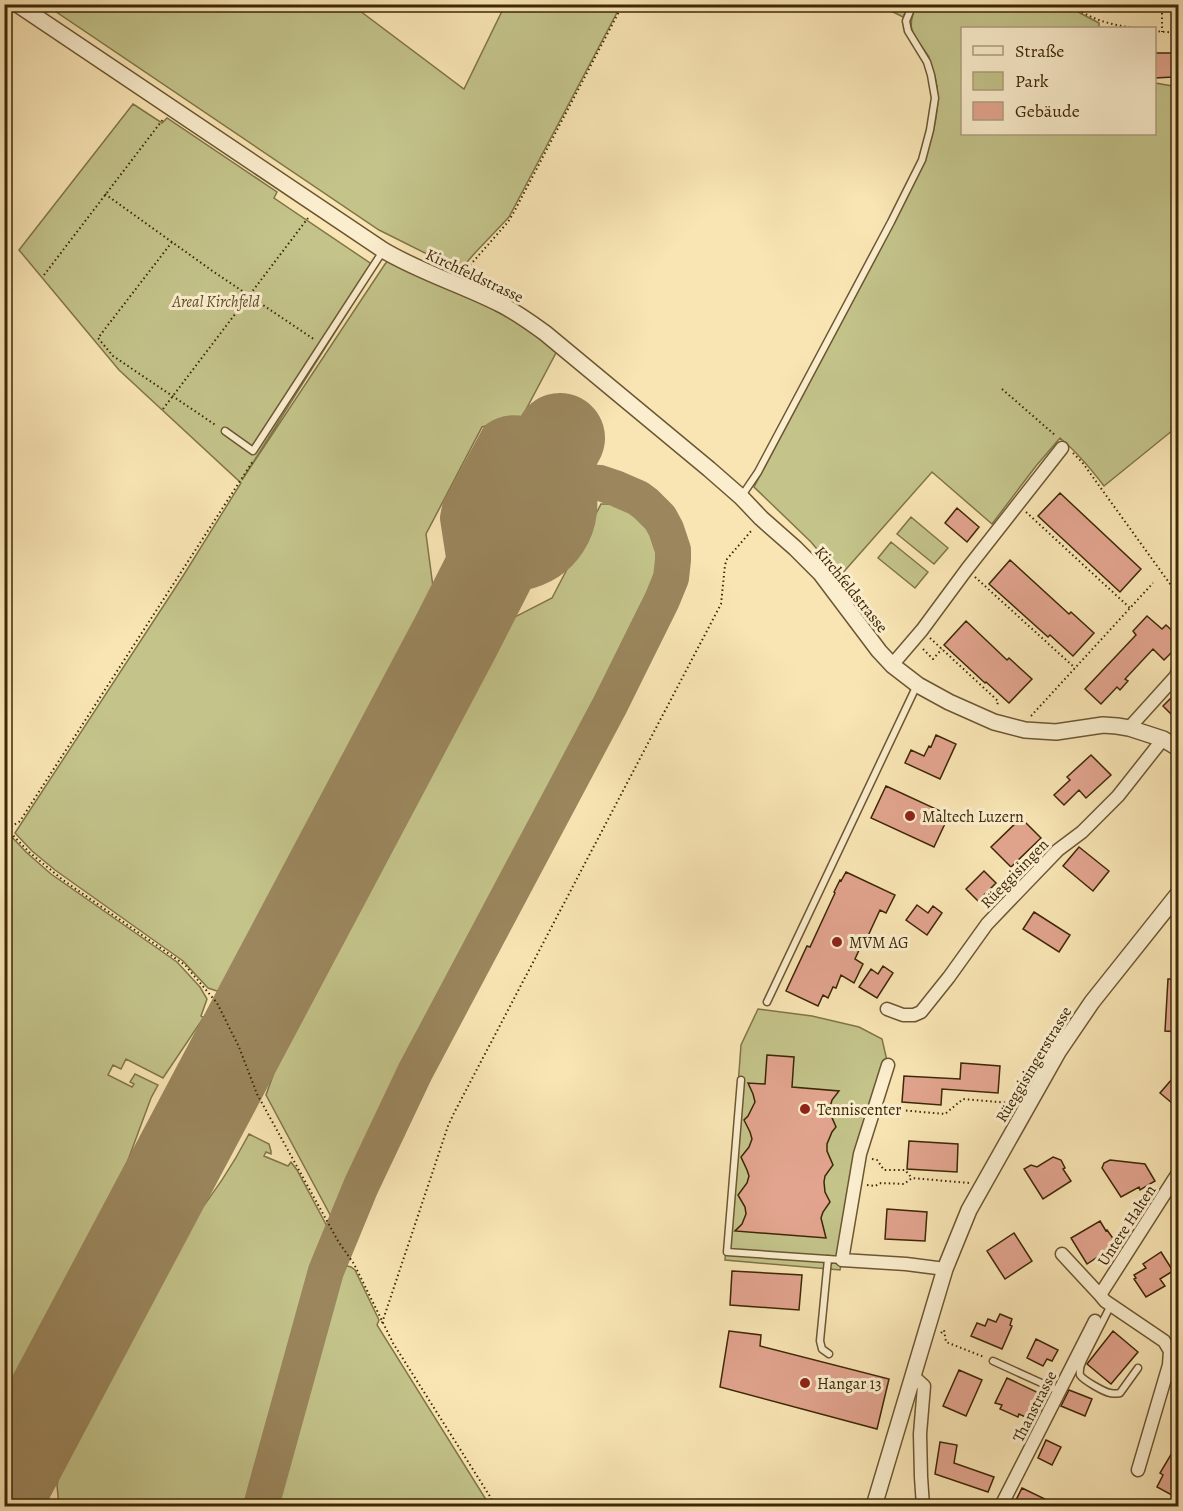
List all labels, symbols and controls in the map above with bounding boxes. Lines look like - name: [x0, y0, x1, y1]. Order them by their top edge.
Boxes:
- legend: [961, 27, 1156, 135]
- text: Straße: [1015, 39, 1064, 63]
- text: Park: [1015, 69, 1049, 93]
- text: Gebäude: [1015, 99, 1080, 123]
- street label: Kirchfeldstrasse: [422, 244, 527, 308]
- park label: Areal Kirchfeld: [171, 291, 260, 313]
- street label: Kirchfeldstrasse: [809, 542, 893, 638]
- place label: Maltech Luzern: [922, 806, 1024, 828]
- marker: Maltech Luzern: [903, 809, 917, 823]
- street label: Rüeggisingen: [976, 834, 1054, 913]
- place label: MVM AG: [849, 932, 909, 954]
- marker: MVM AG: [830, 935, 844, 949]
- street label: Rüeggisingerstrasse: [991, 1002, 1077, 1127]
- place label: Tenniscenter: [817, 1099, 901, 1121]
- marker: Tenniscenter: [798, 1102, 812, 1116]
- street label: Untere Halten: [1092, 1181, 1161, 1270]
- street label: Thanstrasse: [1008, 1367, 1062, 1446]
- place label: Hangar 13: [817, 1373, 882, 1395]
- marker: Hangar 13: [798, 1376, 812, 1390]

